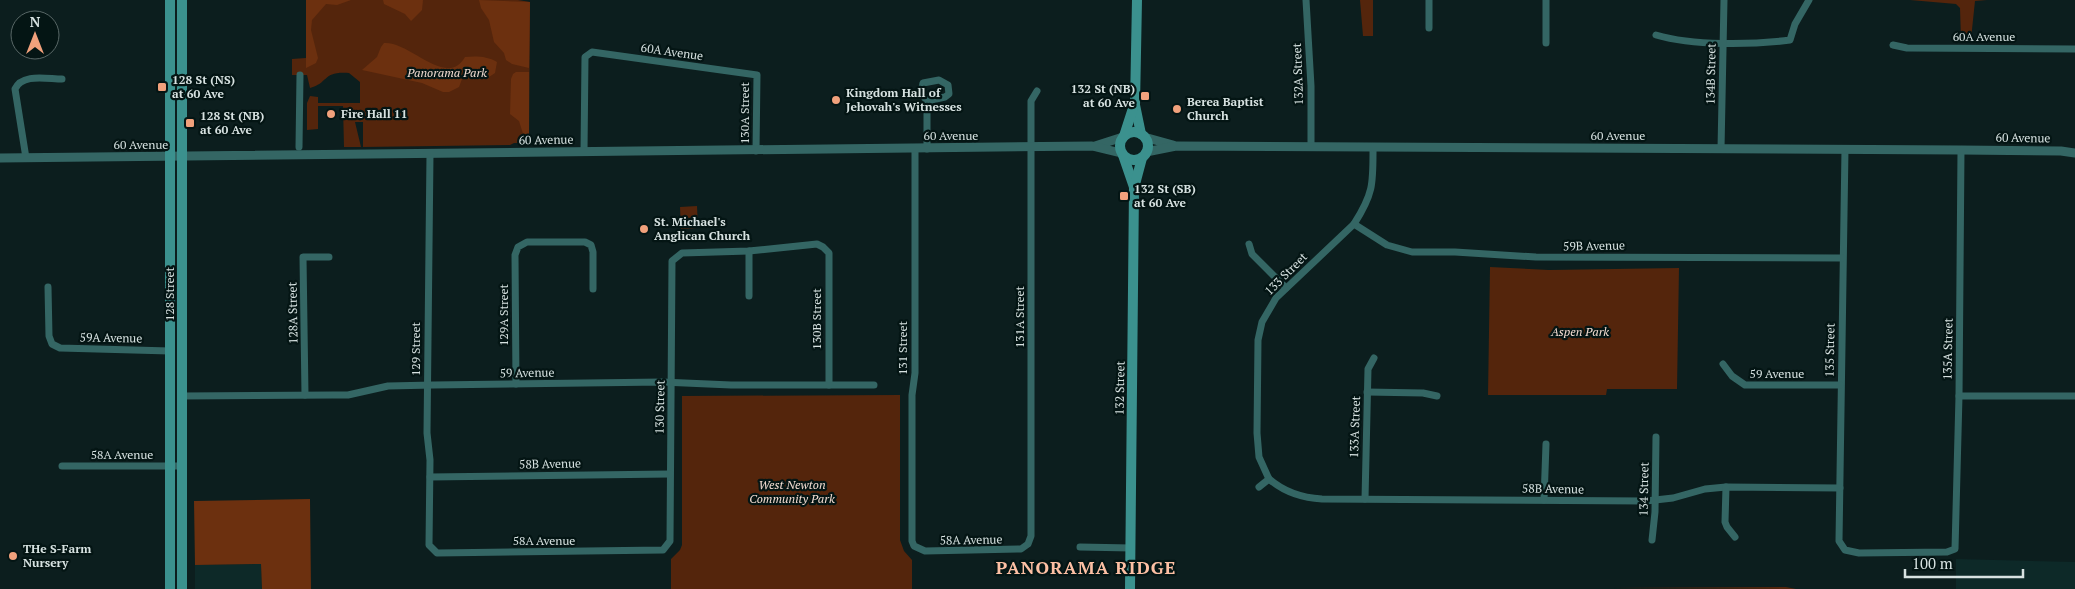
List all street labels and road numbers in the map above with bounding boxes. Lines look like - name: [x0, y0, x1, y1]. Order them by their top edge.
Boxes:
- street label: 60A Avenue: [1953, 29, 2015, 44]
- street label: 60A Avenue: [640, 40, 704, 63]
- street label: 132A Street: [1289, 42, 1306, 105]
- street label: 134B Street: [1702, 43, 1719, 105]
- street label: 130A Street: [737, 81, 752, 144]
- street label: 60 Avenue: [924, 128, 978, 143]
- street label: 60 Avenue: [1591, 128, 1645, 143]
- street label: 60 Avenue: [1995, 130, 2051, 145]
- street label: 60 Avenue: [518, 132, 574, 147]
- street label: 60 Avenue: [114, 137, 168, 152]
- street label: 59B Avenue: [1563, 237, 1625, 254]
- street label: 133 Street: [1261, 249, 1310, 298]
- street label: 128 Street: [162, 266, 177, 321]
- street label: 128A Street: [284, 281, 301, 344]
- street label: 129A Street: [496, 283, 511, 346]
- street label: 131A Street: [1012, 285, 1027, 348]
- street label: 130B Street: [809, 288, 824, 350]
- street label: 135A Street: [1939, 317, 1956, 380]
- street label: 131 Street: [895, 320, 910, 375]
- street label: 129 Street: [408, 321, 423, 376]
- street label: 135 Street: [1822, 322, 1837, 377]
- street label: 59A Avenue: [80, 329, 143, 346]
- street label: 132 Street: [1112, 360, 1127, 415]
- street label: 59 Avenue: [499, 365, 555, 380]
- street label: 59 Avenue: [1750, 366, 1804, 381]
- street label: 130 Street: [652, 379, 667, 434]
- street label: 133A Street: [1346, 395, 1363, 458]
- street label: 58A Avenue: [91, 447, 153, 462]
- street label: 58B Avenue: [519, 455, 581, 472]
- street label: 134 Street: [1636, 461, 1651, 516]
- street label: 58B Avenue: [1522, 480, 1584, 497]
- street label: 58A Avenue: [939, 531, 1002, 548]
- street label: 58A Avenue: [513, 533, 575, 548]

